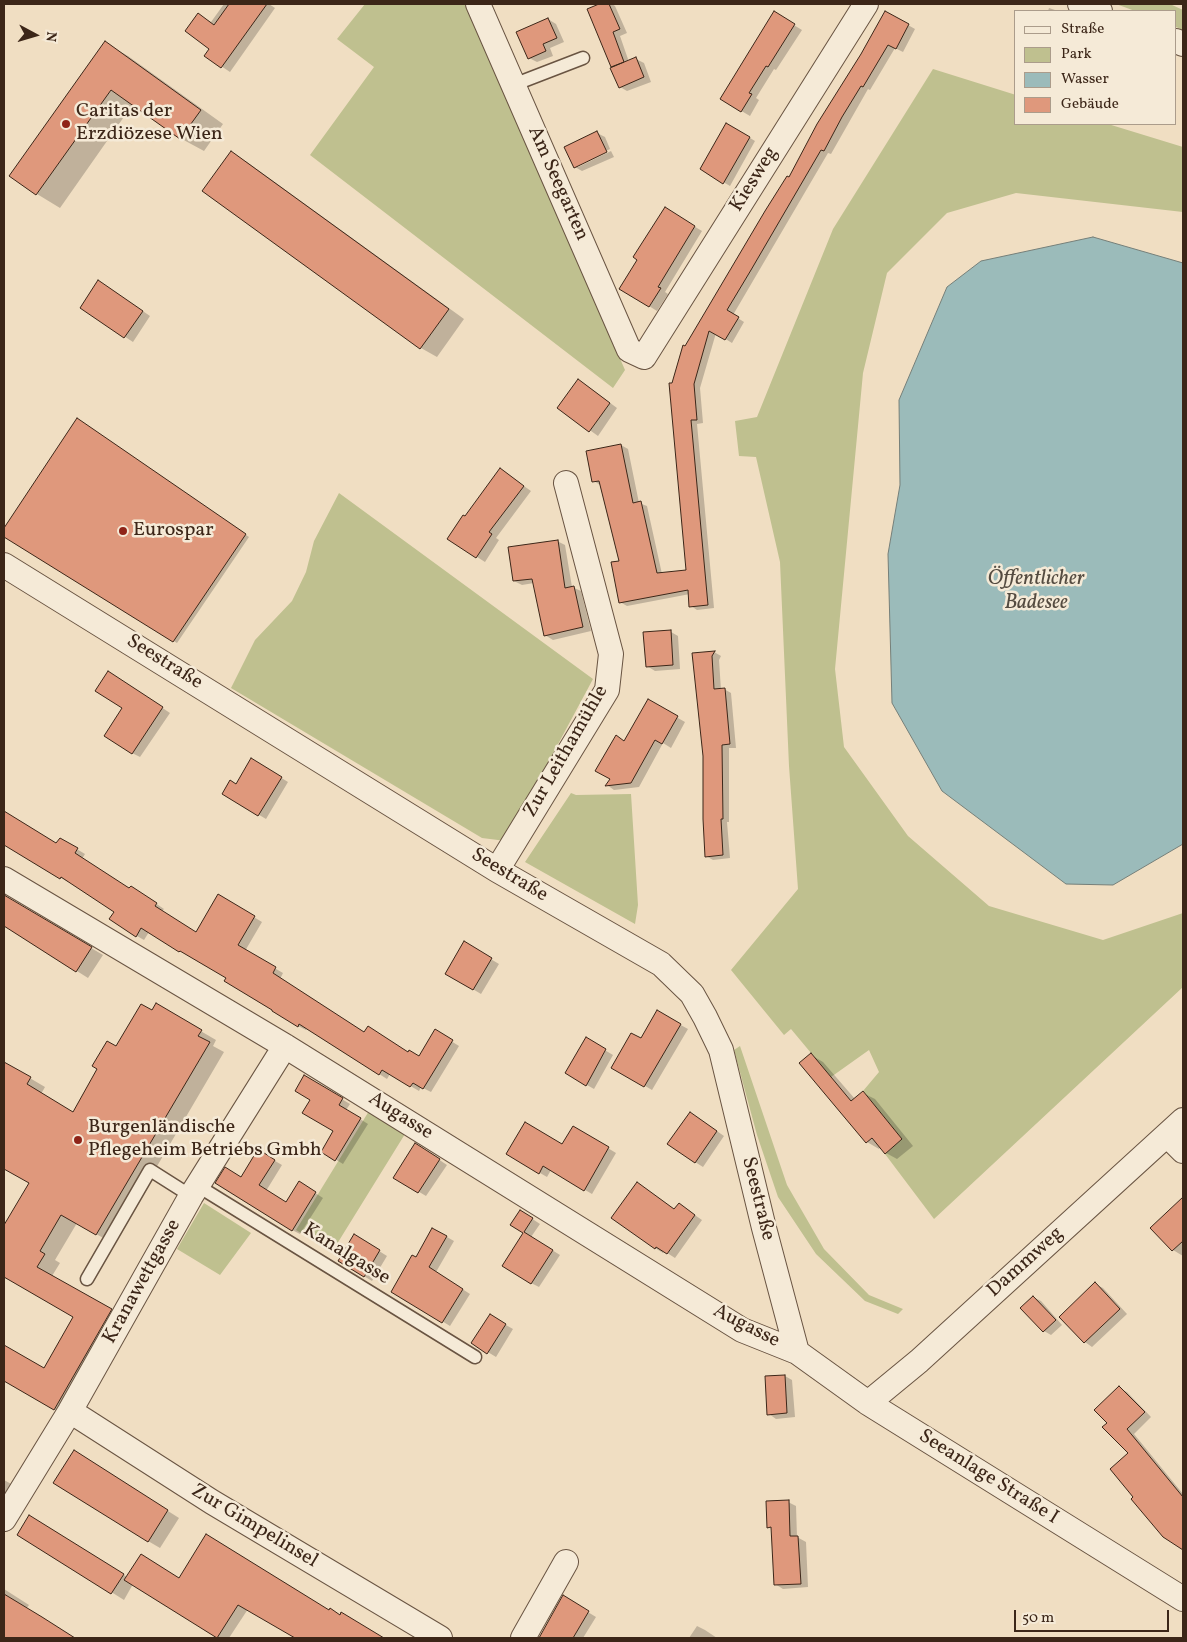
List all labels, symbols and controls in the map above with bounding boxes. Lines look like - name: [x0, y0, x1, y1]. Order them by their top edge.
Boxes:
- north arrow: [10, 10, 60, 60]
- legend: [1014, 10, 1177, 125]
- text: Straße: [1061, 19, 1104, 40]
- text: N: [40, 31, 60, 43]
- text: Park: [1061, 44, 1092, 65]
- text: Wasser: [1061, 69, 1109, 90]
- text: Gebäude: [1061, 94, 1119, 115]
- place label: Caritas der Erzdiözese Wien: [76, 100, 223, 147]
- marker: Caritas der Erzdiözese Wien: [60, 118, 72, 130]
- street label: Am Seegarten: [521, 123, 593, 245]
- street label: Kiesweg: [726, 143, 784, 217]
- place label: Eurospar: [133, 519, 214, 543]
- marker: Eurospar: [117, 525, 129, 537]
- water label: Öffentlicher Badesee: [987, 567, 1085, 617]
- street label: Seestraße: [121, 630, 207, 696]
- street label: Zur Leithamühle: [520, 682, 614, 822]
- street label: Seestraße: [466, 844, 552, 908]
- street label: Augasse: [363, 1088, 437, 1146]
- place label: Burgenländische Pflegeheim Betriebs Gmbh: [88, 1116, 322, 1163]
- marker: Burgenländische Pflegeheim Betriebs Gmbh: [72, 1134, 84, 1146]
- street label: Seestraße: [735, 1155, 779, 1243]
- street label: Kranawettgasse: [99, 1216, 187, 1348]
- street label: Kanalgasse: [298, 1219, 394, 1291]
- street label: Dammweg: [983, 1223, 1069, 1303]
- street label: Augasse: [709, 1300, 783, 1354]
- street label: Seeanlage Straße I: [914, 1425, 1062, 1531]
- street label: Zur Gimpelinsel: [186, 1480, 322, 1574]
- scale bar: [1017, 1600, 1172, 1632]
- text: 50 m: [1022, 1608, 1054, 1629]

